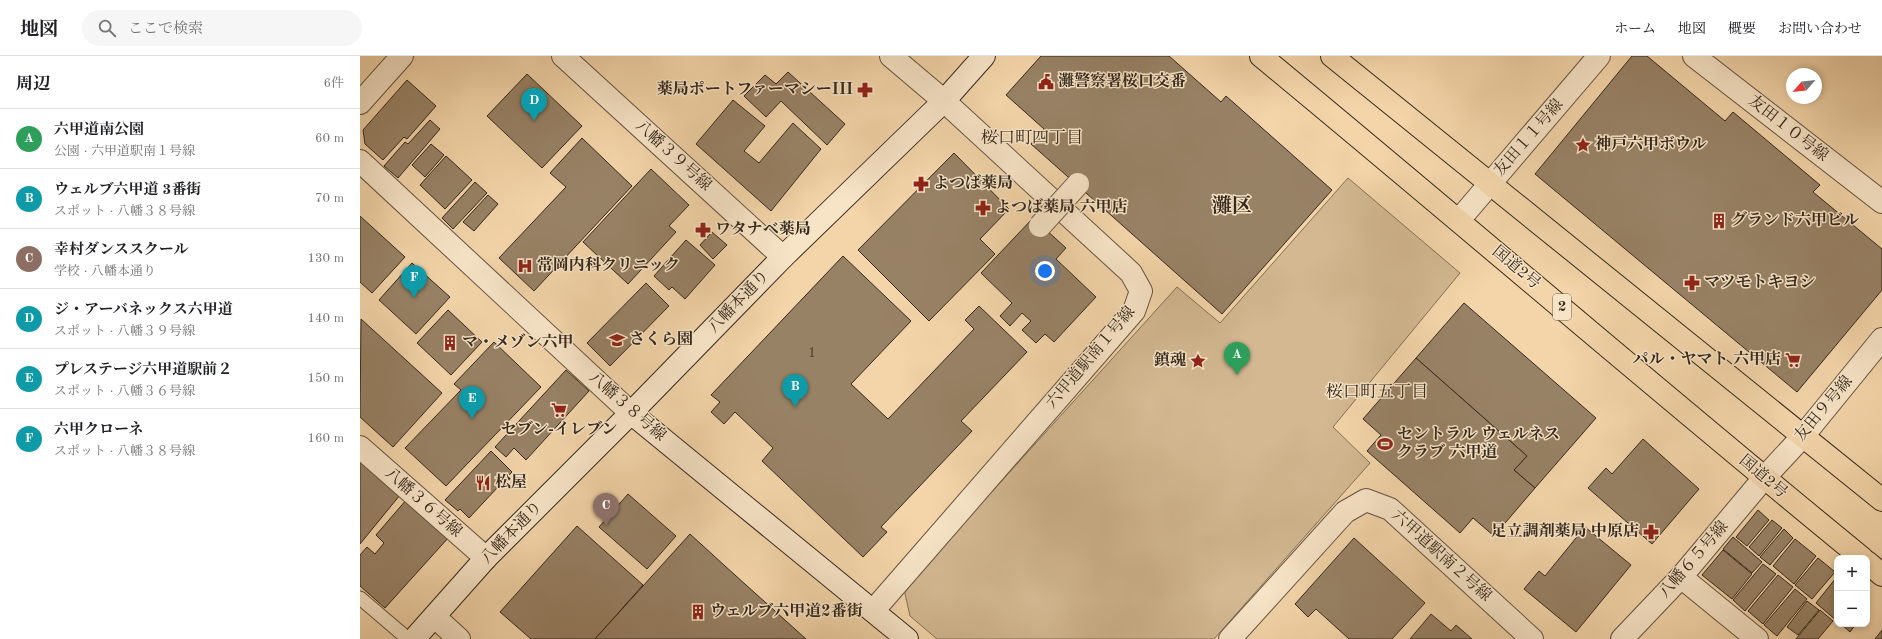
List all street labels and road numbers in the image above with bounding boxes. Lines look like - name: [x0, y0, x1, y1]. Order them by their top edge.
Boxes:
- street label: 友田１０号線: [1745, 92, 1832, 165]
- street label: 友田１１号線: [1490, 95, 1567, 179]
- street label: 八幡３９号線: [632, 116, 715, 194]
- street label: 国道2号: [1489, 242, 1544, 293]
- street label: 八幡本通り: [704, 266, 773, 336]
- road number: 2: [1553, 294, 1571, 320]
- street label: 六甲道駅南１号線: [1042, 303, 1138, 412]
- street label: 八幡３８号線: [586, 368, 670, 445]
- street label: 友田９号線: [1791, 372, 1856, 445]
- street label: 国道2号: [1736, 451, 1791, 502]
- street label: 八幡３６号線: [382, 464, 466, 541]
- street label: 八幡本通り: [477, 497, 546, 567]
- street label: 六甲道駅南２号線: [1388, 506, 1495, 605]
- street label: 八幡６５号線: [1655, 517, 1732, 601]

